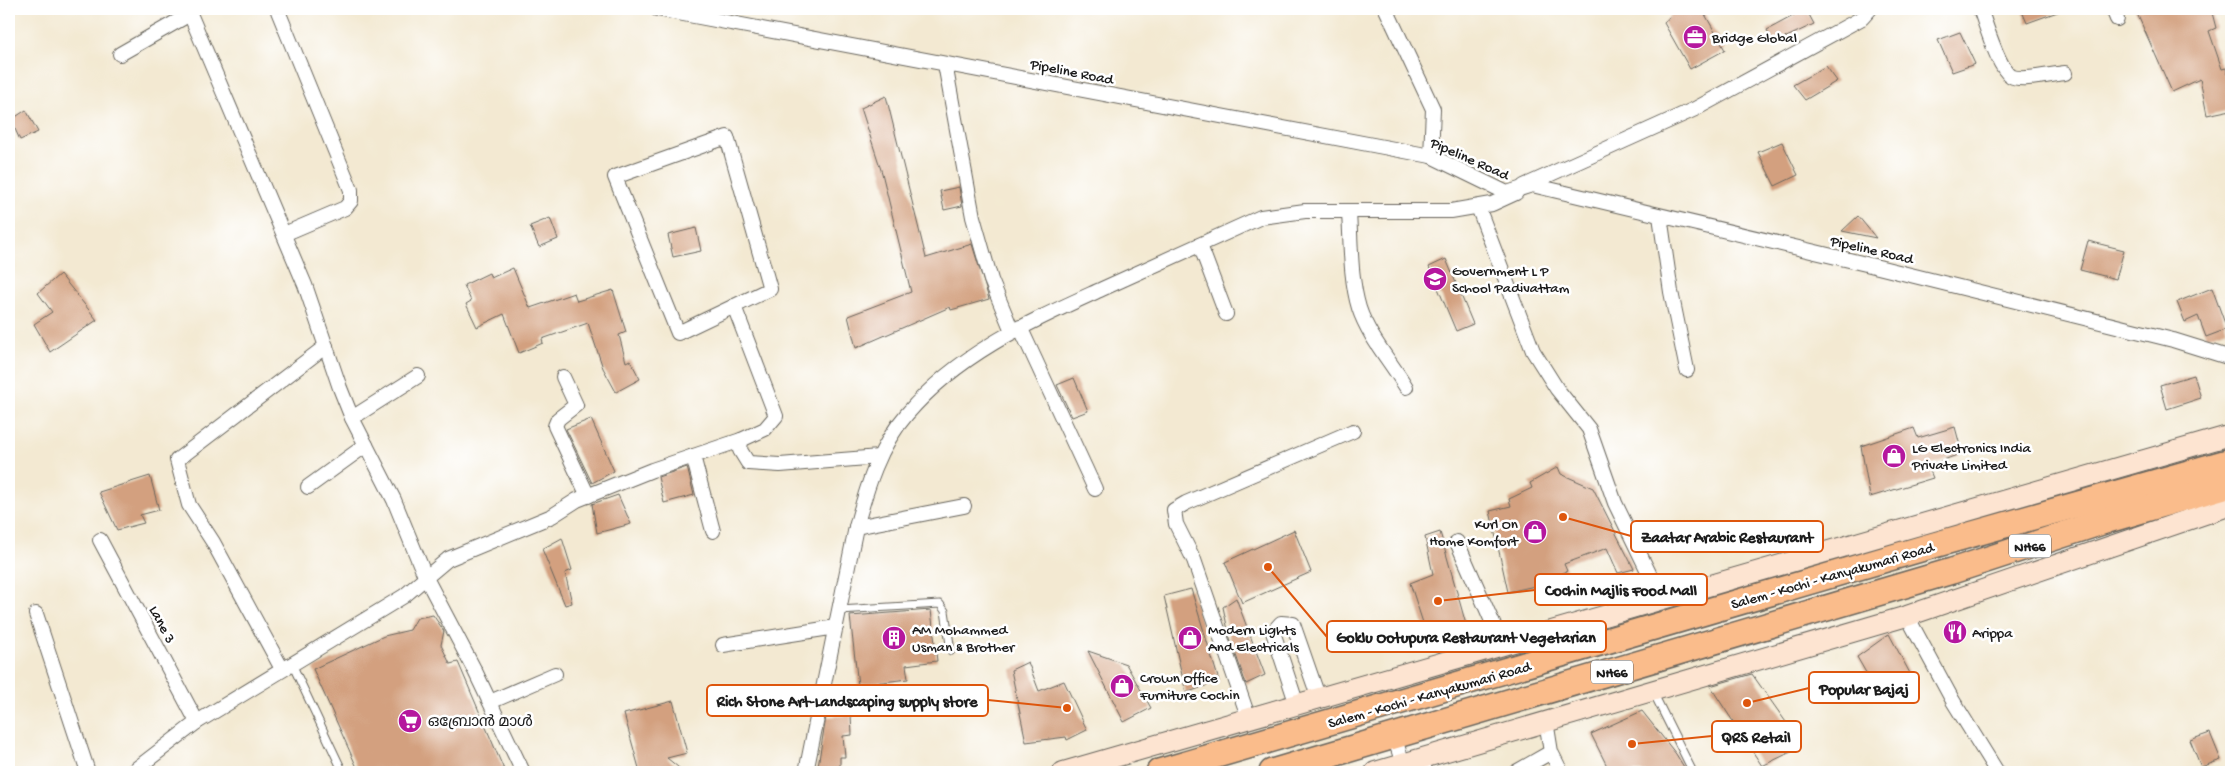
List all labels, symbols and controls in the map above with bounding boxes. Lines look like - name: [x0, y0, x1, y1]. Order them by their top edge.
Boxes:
- office icon: Bridge Global: [1682, 24, 1708, 50]
- place label: Bridge Global: [1711, 30, 1797, 48]
- street label: Pipeline Road: [1027, 56, 1116, 90]
- street label: Pipeline Road: [1426, 134, 1512, 186]
- street label: Pipeline Road: [1827, 232, 1916, 269]
- place label: Government L P School Padivattam: [1452, 263, 1570, 298]
- school or university icon: Government L P School Padivattam: [1422, 266, 1448, 292]
- place label: LG Electronics India Private Limited: [1911, 440, 2032, 475]
- shop icon: LG Electronics India Private Limited: [1881, 443, 1907, 469]
- place label: Kurl On Home Komfort: [1429, 516, 1520, 551]
- shop icon: Kurl On Home Komfort: [1522, 519, 1548, 545]
- callout: Zaatar Arabic Restaurant: [1631, 521, 1823, 552]
- text: Zaatar Arabic Restaurant: [1641, 530, 1815, 549]
- road number: NH66: [2009, 534, 2051, 558]
- street label: Salem - Kochi - Kanyakumari Road: [1729, 539, 1937, 615]
- callout: Cochin Majlis Food Mall: [1535, 574, 1707, 605]
- text: Cochin Majlis Food Mall: [1544, 583, 1698, 602]
- street label: Lane 3: [144, 603, 179, 647]
- restaurant icon: Arippa: [1942, 619, 1968, 645]
- callout: Goklu Ootupura Restaurant Vegetarian: [1327, 621, 1606, 652]
- place label: AM Mohammed Usman & Brother: [912, 622, 1016, 657]
- place label: Modern Lights And Electricals: [1208, 622, 1299, 657]
- building icon: AM Mohammed Usman & Brother: [881, 625, 907, 651]
- shop icon: Modern Lights And Electricals: [1177, 625, 1203, 651]
- place label: Arippa: [1972, 625, 2013, 643]
- text: Goklu Ootupura Restaurant Vegetarian: [1336, 630, 1596, 649]
- street label: Salem - Kochi - Kanyakumari Road: [1326, 658, 1534, 734]
- road number: NH66: [1591, 660, 1633, 684]
- place label: Crown Office Furniture Cochin: [1139, 670, 1240, 705]
- callout: Popular Bajaj: [1809, 672, 1919, 703]
- shop icon: Crown Office Furniture Cochin: [1109, 673, 1135, 699]
- text: Popular Bajaj: [1818, 682, 1909, 701]
- callout: Rich Stone Art-Landscaping supply store: [707, 685, 988, 716]
- text: Rich Stone Art-Landscaping supply store: [716, 694, 978, 713]
- supermarket icon: ഒബ്രോൻ മാൾ: [397, 708, 423, 734]
- place label: ഒബ്രോൻ മാൾ: [428, 714, 533, 732]
- callout: QRS Retail: [1712, 721, 1801, 752]
- text: QRS Retail: [1721, 730, 1791, 749]

